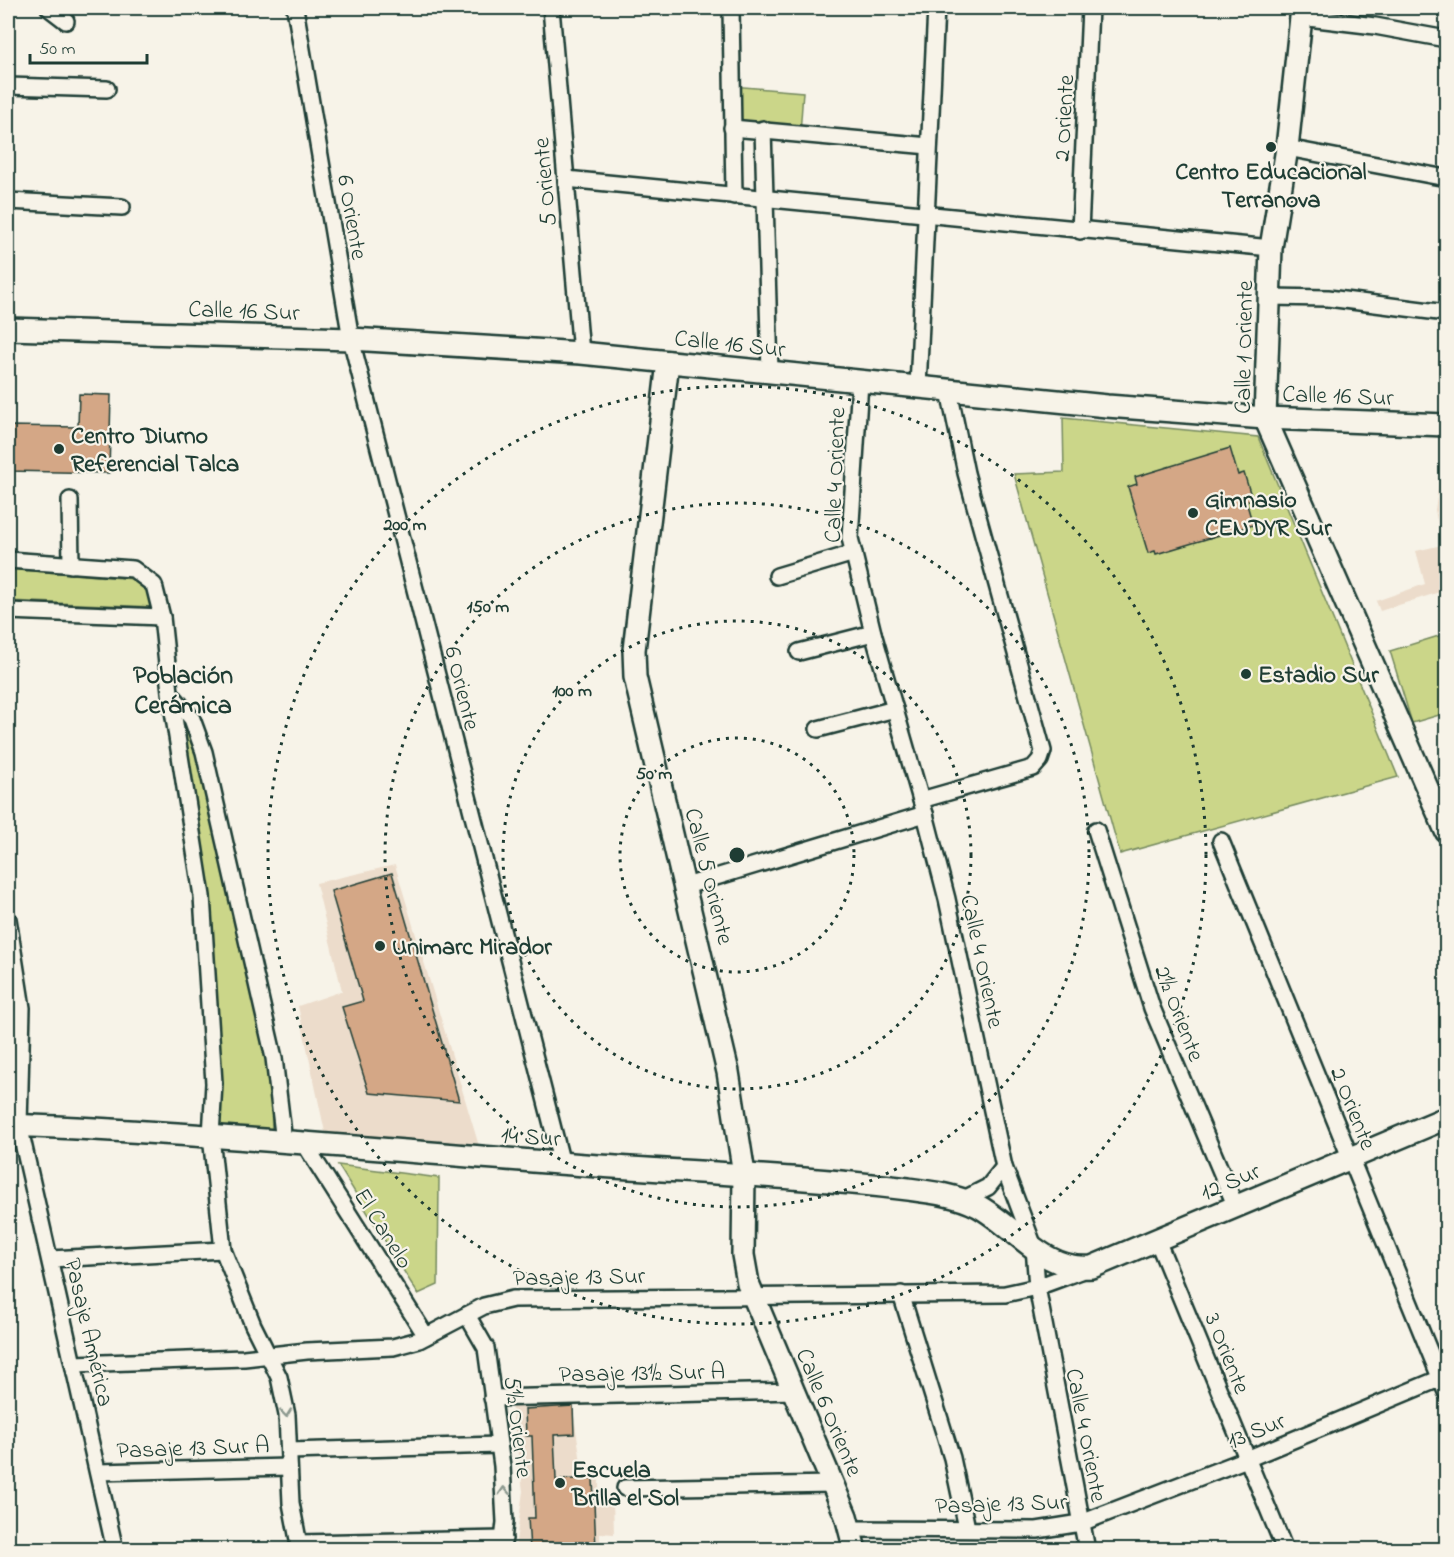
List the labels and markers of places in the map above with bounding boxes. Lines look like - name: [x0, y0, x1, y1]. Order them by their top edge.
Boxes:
- marker: Centro Educacional Terranova: [1264, 140, 1278, 154]
- place label: Centro Educacional Terranova: [1175, 156, 1367, 219]
- place label: Centro Diurno Referencial Talca: [71, 420, 239, 483]
- marker: Centro Diurno Referencial Talca: [52, 442, 66, 456]
- place label: Gimnasio CENDYR Sur: [1205, 484, 1332, 547]
- marker: Gimnasio CENDYR Sur: [1186, 506, 1200, 520]
- place label: Estadio Sur: [1258, 659, 1379, 694]
- marker: Estadio Sur: [1239, 667, 1253, 681]
- centre of rings: [727, 845, 747, 865]
- place label: Unimarc Mirador: [392, 931, 552, 966]
- marker: Unimarc Mirador: [373, 939, 387, 953]
- place label: Escuela Brilla el Sol: [571, 1454, 679, 1517]
- marker: Escuela Brilla el Sol: [553, 1476, 567, 1490]

